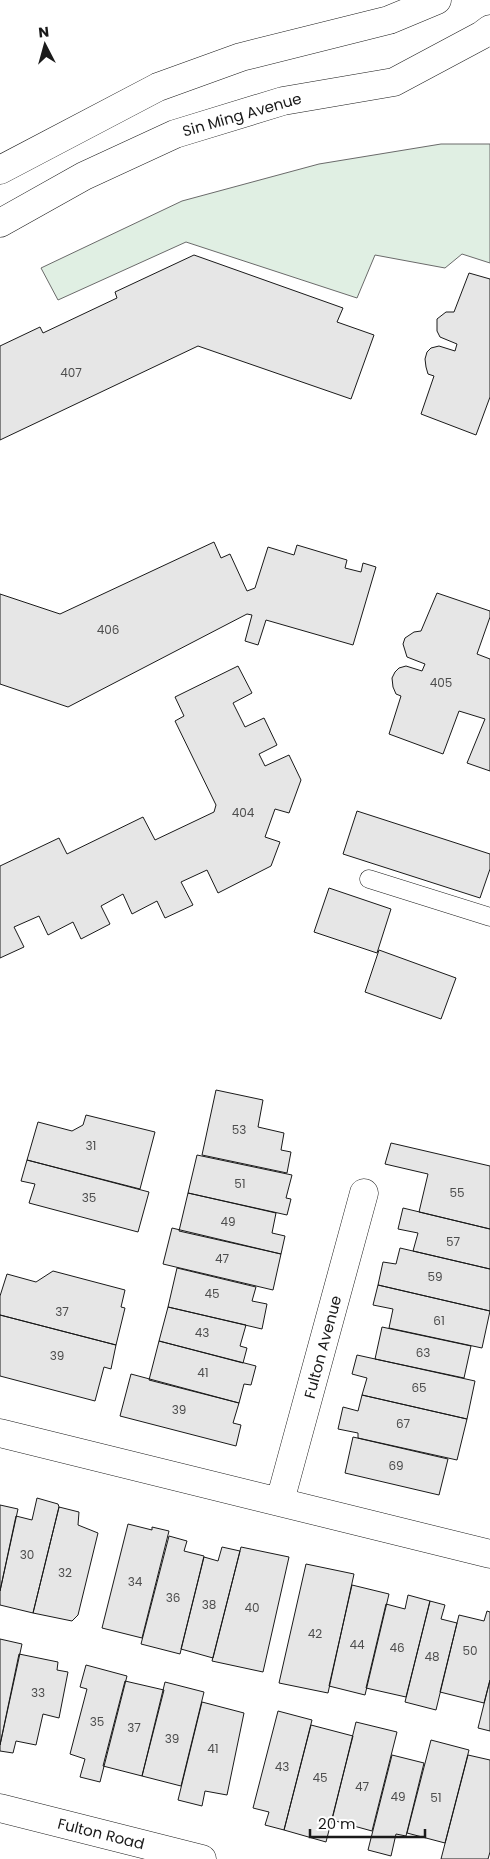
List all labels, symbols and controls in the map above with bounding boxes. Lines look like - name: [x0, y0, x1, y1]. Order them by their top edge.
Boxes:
- north arrow: [20, 20, 70, 70]
- text: N: [37, 22, 50, 43]
- street label: Sin Ming Avenue: [180, 88, 304, 142]
- house number: 407: [60, 364, 82, 381]
- house number: 406: [97, 621, 119, 638]
- house number: 405: [430, 674, 452, 691]
- house number: 404: [232, 804, 255, 821]
- house number: 53: [232, 1121, 246, 1138]
- house number: 31: [86, 1137, 96, 1154]
- house number: 51: [234, 1175, 246, 1192]
- house number: 55: [449, 1184, 465, 1201]
- house number: 35: [82, 1189, 96, 1206]
- house number: 49: [220, 1213, 236, 1230]
- house number: 57: [446, 1233, 460, 1250]
- house number: 47: [215, 1250, 229, 1267]
- house number: 59: [427, 1268, 443, 1285]
- house number: 45: [204, 1285, 220, 1302]
- street label: Fulton Avenue: [299, 1293, 346, 1401]
- house number: 37: [55, 1303, 69, 1320]
- house number: 61: [433, 1312, 445, 1329]
- house number: 43: [195, 1324, 209, 1341]
- house number: 63: [416, 1344, 430, 1361]
- house number: 39: [50, 1347, 64, 1364]
- house number: 41: [197, 1364, 209, 1381]
- house number: 65: [411, 1379, 427, 1396]
- house number: 39: [172, 1401, 186, 1418]
- house number: 67: [396, 1415, 411, 1432]
- house number: 69: [388, 1457, 404, 1474]
- house number: 30: [20, 1546, 34, 1563]
- house number: 32: [58, 1564, 72, 1581]
- house number: 34: [128, 1573, 143, 1590]
- house number: 36: [166, 1589, 180, 1606]
- house number: 38: [202, 1596, 216, 1613]
- house number: 40: [244, 1599, 260, 1616]
- house number: 42: [308, 1625, 322, 1642]
- house number: 44: [349, 1636, 365, 1653]
- house number: 46: [389, 1639, 405, 1656]
- house number: 50: [462, 1642, 478, 1659]
- house number: 48: [424, 1648, 440, 1665]
- house number: 33: [31, 1684, 45, 1701]
- house number: 35: [90, 1713, 104, 1730]
- house number: 37: [127, 1719, 141, 1736]
- house number: 39: [165, 1730, 179, 1747]
- house number: 41: [207, 1740, 219, 1757]
- house number: 43: [275, 1758, 289, 1775]
- house number: 45: [312, 1769, 328, 1786]
- house number: 47: [355, 1778, 369, 1795]
- house number: 49: [390, 1788, 406, 1805]
- house number: 51: [430, 1789, 442, 1806]
- scale bar: [310, 1806, 425, 1838]
- street label: Fulton Road: [56, 1813, 147, 1854]
- text: 20 m: [318, 1813, 356, 1834]

